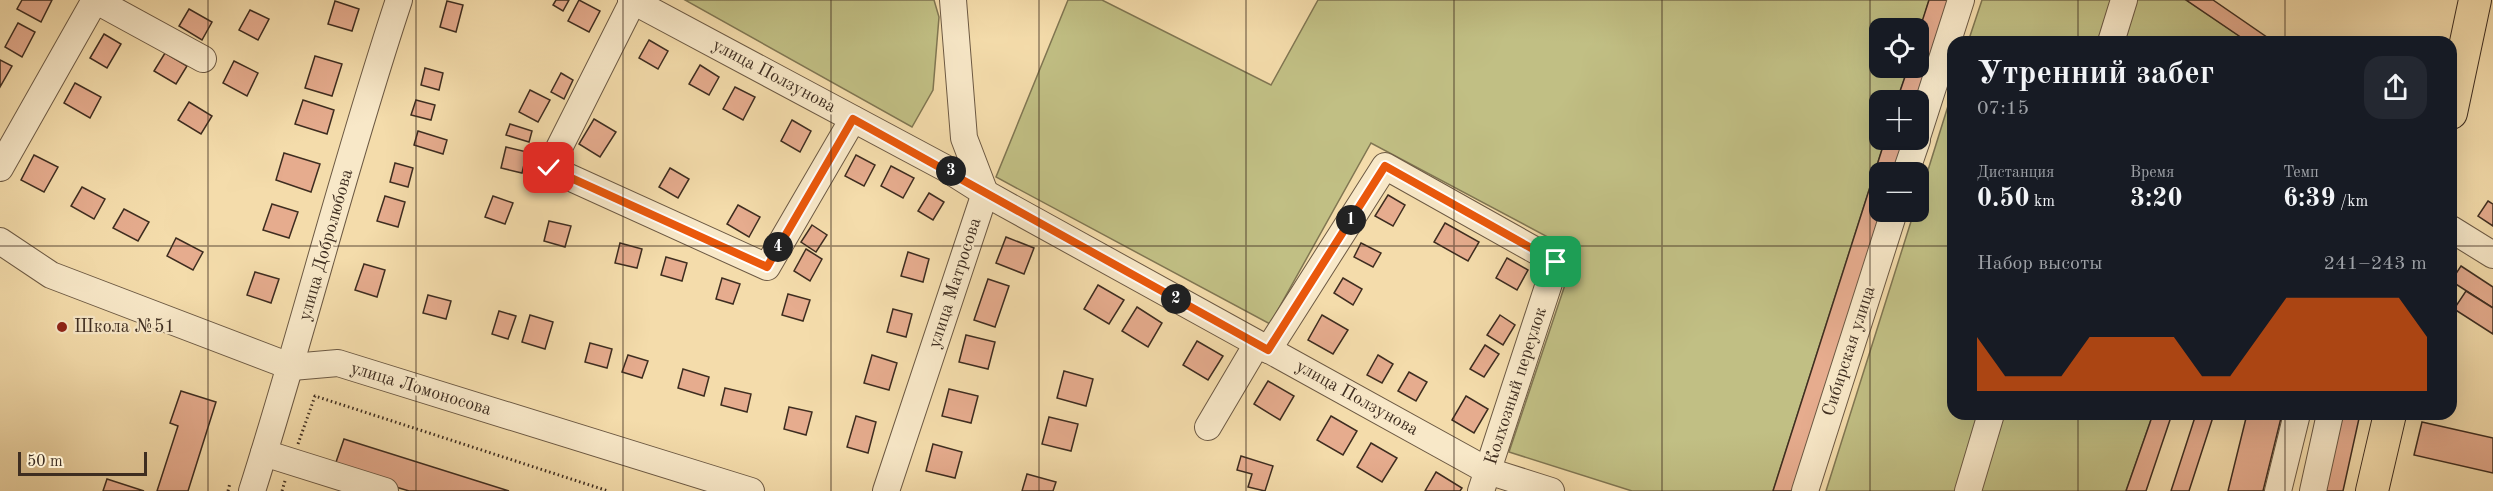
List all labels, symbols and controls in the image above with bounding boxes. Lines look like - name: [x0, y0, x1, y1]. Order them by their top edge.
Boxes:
- map controls: [1869, 18, 1929, 222]
- button: locate: [1869, 18, 1929, 78]
- street label: улица Ползунова: [709, 36, 839, 116]
- button: share: [2364, 56, 2427, 119]
- text: Утренний забег: [1977, 58, 2214, 91]
- button: +: [1869, 90, 1929, 150]
- text: 07:15: [1977, 99, 2029, 119]
- pin: [523, 142, 574, 193]
- icon: check: [532, 151, 565, 184]
- pin: 3: [936, 156, 966, 186]
- button: −: [1869, 162, 1929, 222]
- text: 3: [946, 163, 956, 179]
- text: Дистанция: [1977, 165, 2054, 181]
- text: Время: [2130, 165, 2174, 181]
- text: Темп: [2283, 165, 2319, 181]
- street label: улица Добролюбова: [296, 167, 356, 323]
- text: 0.50: [1977, 186, 2030, 212]
- text: 3:20: [2130, 186, 2183, 212]
- text: 6:39: [2283, 186, 2336, 212]
- text: km: [2030, 194, 2055, 210]
- text: /km: [2336, 194, 2368, 210]
- pin: 1: [1336, 205, 1366, 235]
- text: 1: [1346, 212, 1356, 228]
- street label: улица Матросова: [925, 215, 985, 351]
- pin: 4: [763, 232, 793, 262]
- pin: [1530, 236, 1581, 287]
- text: 4: [773, 239, 783, 255]
- icon: arrive: [1539, 245, 1572, 278]
- text: Набор высоты: [1977, 254, 2103, 274]
- text: 241–243 m: [2324, 254, 2427, 274]
- street label: Сибирская улица: [1819, 283, 1879, 418]
- pin: 2: [1161, 284, 1191, 314]
- text: 2: [1171, 291, 1181, 307]
- street label: Колхозный переулок: [1482, 305, 1550, 467]
- place label: Школа №51: [74, 318, 175, 336]
- marker: Школа №51: [55, 320, 69, 334]
- street label: улица Ползунова: [1293, 357, 1421, 439]
- street label: улица Ломоносова: [348, 359, 494, 419]
- scale bar: [18, 449, 147, 476]
- text: 50 m: [27, 454, 63, 470]

